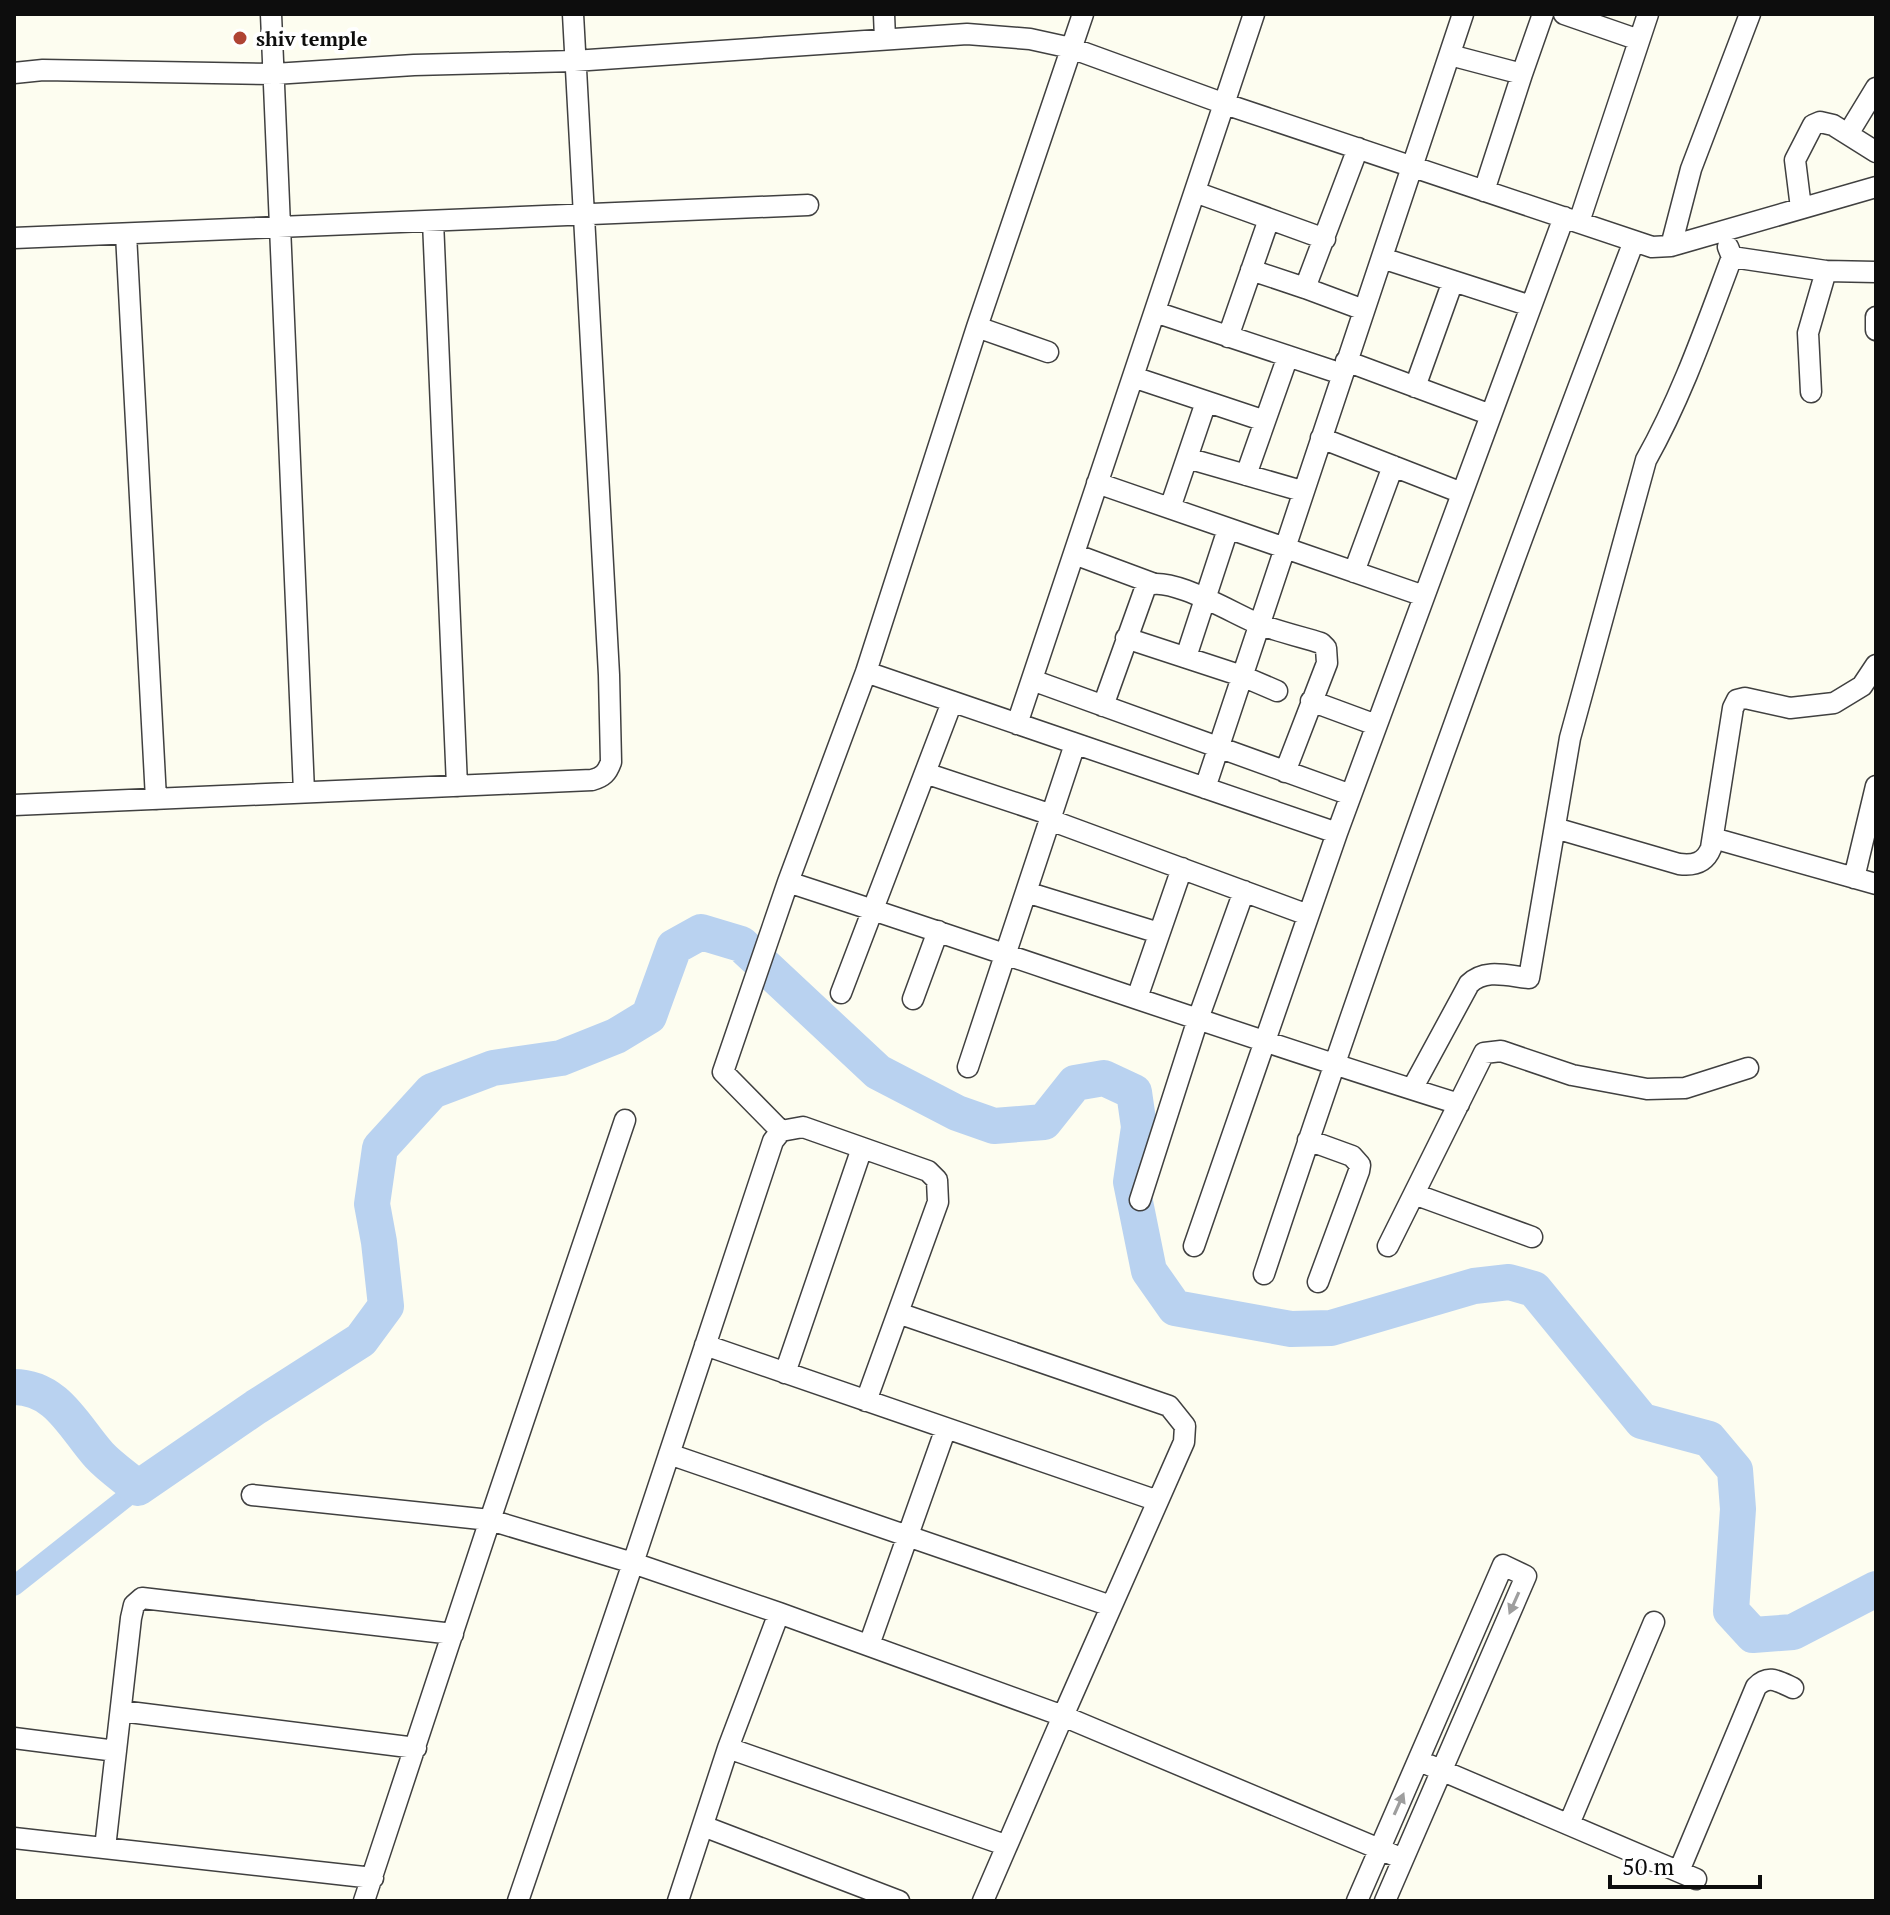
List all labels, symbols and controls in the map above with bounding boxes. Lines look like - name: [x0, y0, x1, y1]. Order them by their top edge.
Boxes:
- place label: shiv temple: [256, 25, 368, 52]
- marker: shiv temple: [231, 29, 249, 47]
- one-way arrow: [1508, 1591, 1521, 1615]
- one-way arrow: [1392, 1792, 1406, 1816]
- scale bar: [1610, 1839, 1760, 1889]
- text: 50 m: [1622, 1850, 1674, 1882]

